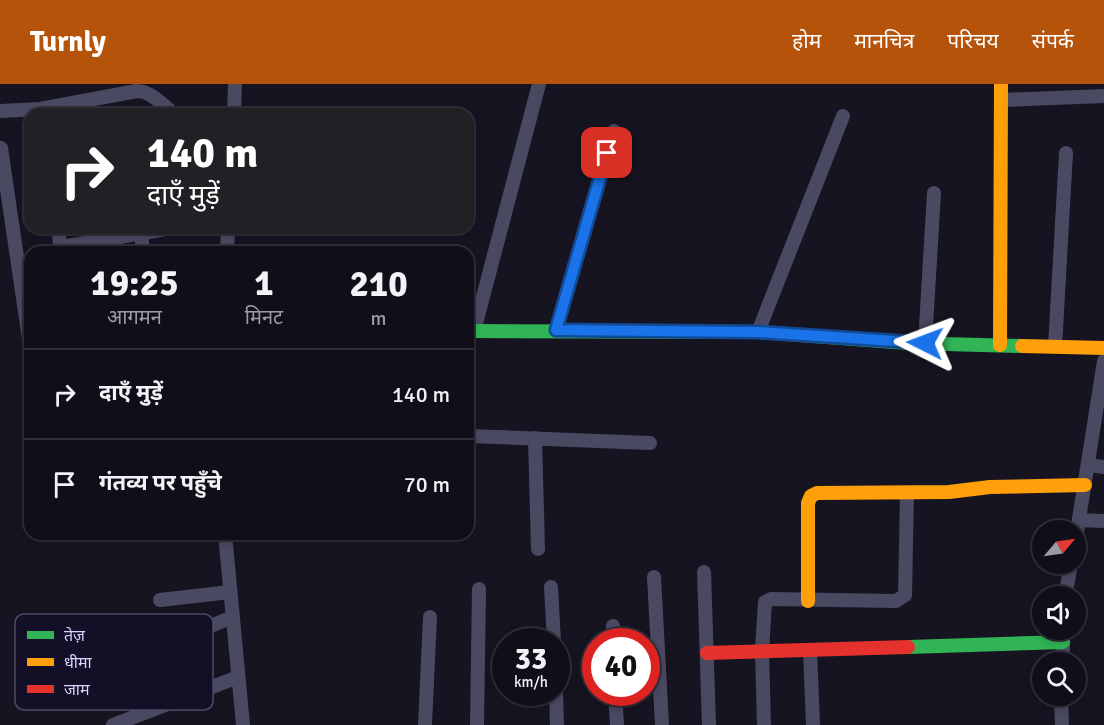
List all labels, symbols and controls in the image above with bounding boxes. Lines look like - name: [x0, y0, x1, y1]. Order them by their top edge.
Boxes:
- text: Turnly: [30, 25, 106, 59]
- text: होम: [792, 28, 821, 54]
- text: मानचित्र: [854, 28, 914, 54]
- text: परिचय: [947, 28, 999, 54]
- text: संपर्क: [1032, 28, 1074, 54]
- pin: [581, 127, 632, 178]
- text: 140 m: [147, 128, 258, 179]
- icon: right: [48, 132, 126, 210]
- icon: arrive: [590, 136, 623, 169]
- text: दाएँ मुड़ें: [147, 179, 220, 212]
- text: 19:25: [90, 261, 179, 306]
- text: 1: [254, 261, 274, 306]
- text: 210: [349, 262, 408, 307]
- text: आगमन: [107, 305, 162, 330]
- text: मिनट: [245, 305, 283, 330]
- text: m: [371, 306, 387, 331]
- position arrow: [893, 311, 957, 375]
- icon: right: [48, 378, 81, 411]
- text: दाएँ मुड़ें: [99, 379, 163, 406]
- text: 140 m: [392, 381, 450, 408]
- icon: arrive: [48, 468, 81, 501]
- text: गंतव्य पर पहुँचे: [99, 469, 222, 496]
- text: 70 m: [404, 471, 450, 498]
- north arrow: [1032, 520, 1086, 574]
- map controls: [1032, 520, 1086, 706]
- button: sound: [1032, 586, 1086, 640]
- legend: [15, 614, 213, 710]
- text: तेज़: [64, 626, 86, 646]
- speed limit sign: 40: [582, 628, 660, 706]
- text: 33: [515, 641, 547, 678]
- button: search: [1032, 652, 1086, 706]
- text: धीमा: [64, 653, 93, 673]
- text: km/h: [514, 673, 548, 691]
- text: जाम: [64, 680, 90, 700]

